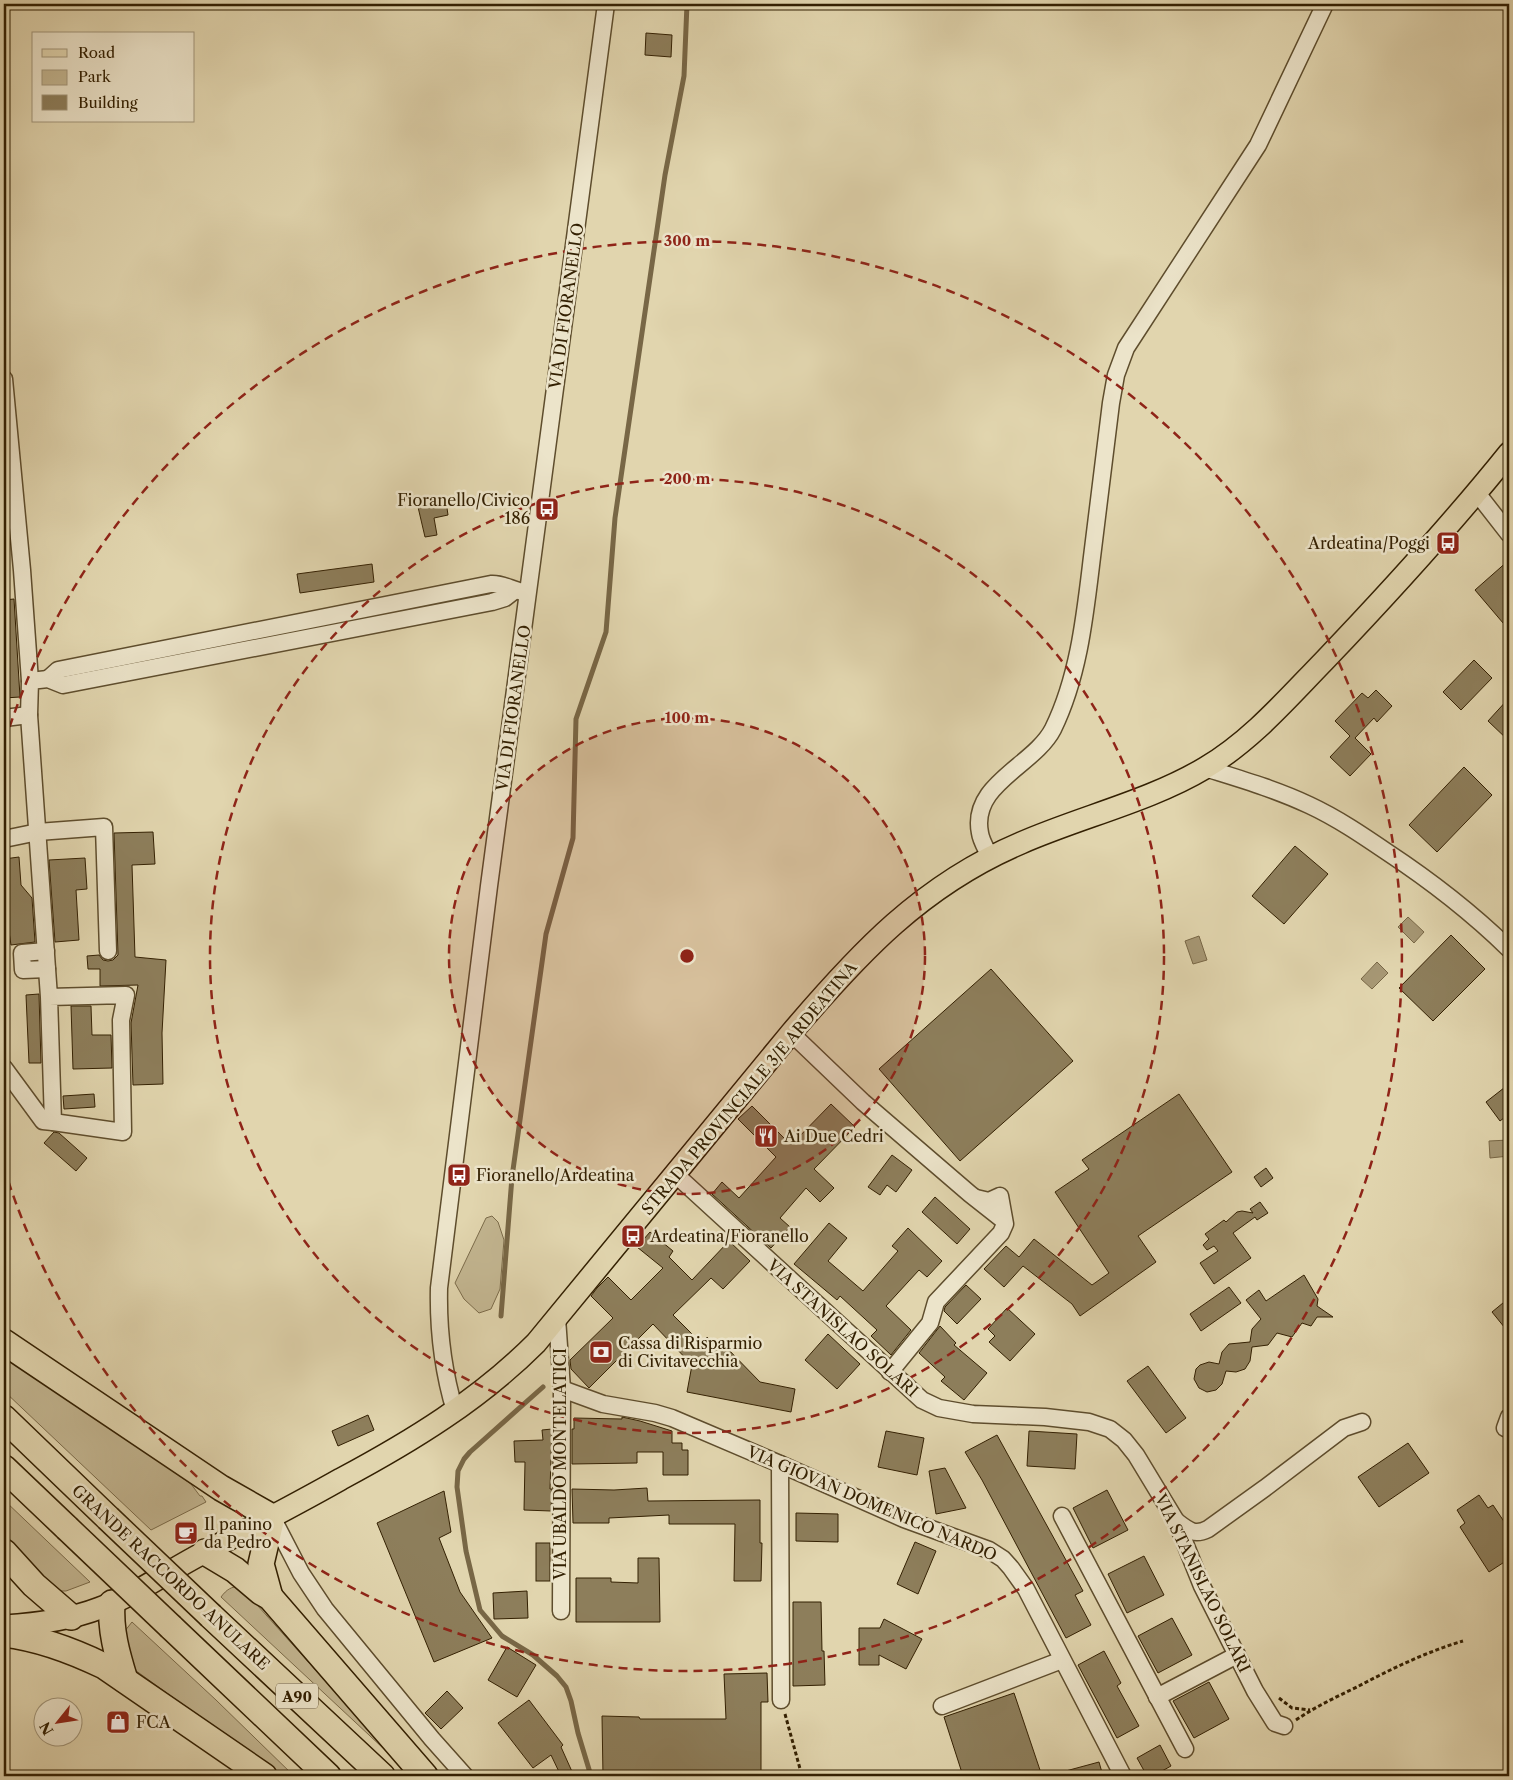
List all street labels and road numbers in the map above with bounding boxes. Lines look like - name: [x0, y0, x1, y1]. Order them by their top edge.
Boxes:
- street label: VIA DI FIORANELLO: [544, 222, 588, 391]
- street label: VIA DI FIORANELLO: [491, 624, 535, 793]
- street label: STRADA PROVINCIALE 3/E ARDEATINA: [637, 956, 862, 1219]
- street label: VIA STANISLAO SOLARI: [763, 1254, 923, 1401]
- street label: VIA UBALDO MONTELATICI: [550, 1348, 570, 1581]
- street label: VIA GIOVAN DOMENICO NARDO: [743, 1441, 1000, 1565]
- street label: GRANDE RACCORDO ANULARE: [68, 1480, 274, 1674]
- street label: VIA STANISLAO SOLARI: [1151, 1490, 1255, 1676]
- road number: A90: [276, 1684, 318, 1708]

